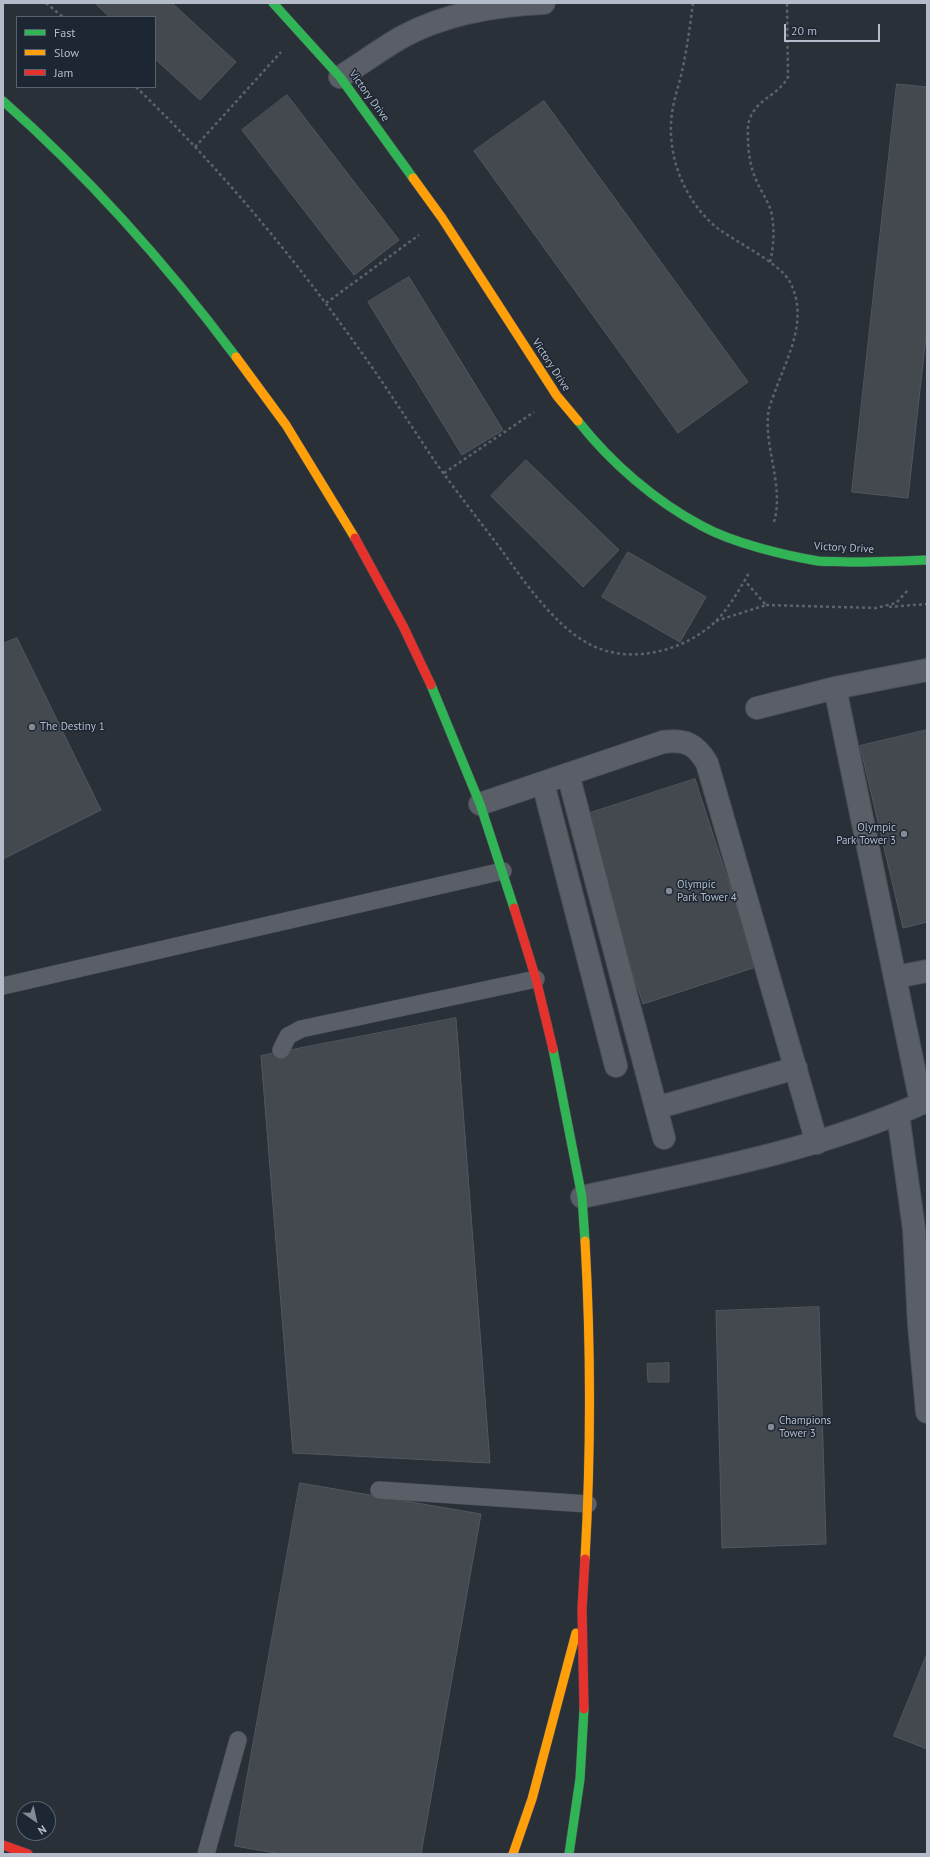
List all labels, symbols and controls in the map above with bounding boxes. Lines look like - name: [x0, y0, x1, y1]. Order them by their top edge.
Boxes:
- legend: [16, 16, 156, 88]
- scale bar: [786, 16, 882, 42]
- text: 20 m: [791, 23, 817, 38]
- text: Fast: [54, 25, 75, 40]
- text: Slow: [54, 45, 79, 60]
- text: Jam: [54, 65, 73, 80]
- street label: Victory Drive: [346, 68, 392, 124]
- street label: Victory Drive: [529, 336, 573, 394]
- street label: Victory Drive: [814, 540, 874, 556]
- place label: The Destiny 1: [40, 720, 105, 734]
- marker: The Destiny 1: [27, 722, 37, 732]
- place label: Olympic Park Tower 3: [836, 821, 896, 847]
- marker: Olympic Park Tower 3: [899, 829, 909, 839]
- place label: Olympic Park Tower 4: [677, 878, 737, 904]
- marker: Olympic Park Tower 4: [664, 886, 674, 896]
- place label: Champions Tower 3: [779, 1414, 831, 1440]
- marker: Champions Tower 3: [766, 1422, 776, 1432]
- north arrow: [16, 1801, 56, 1841]
- text: N: [35, 1822, 49, 1838]

